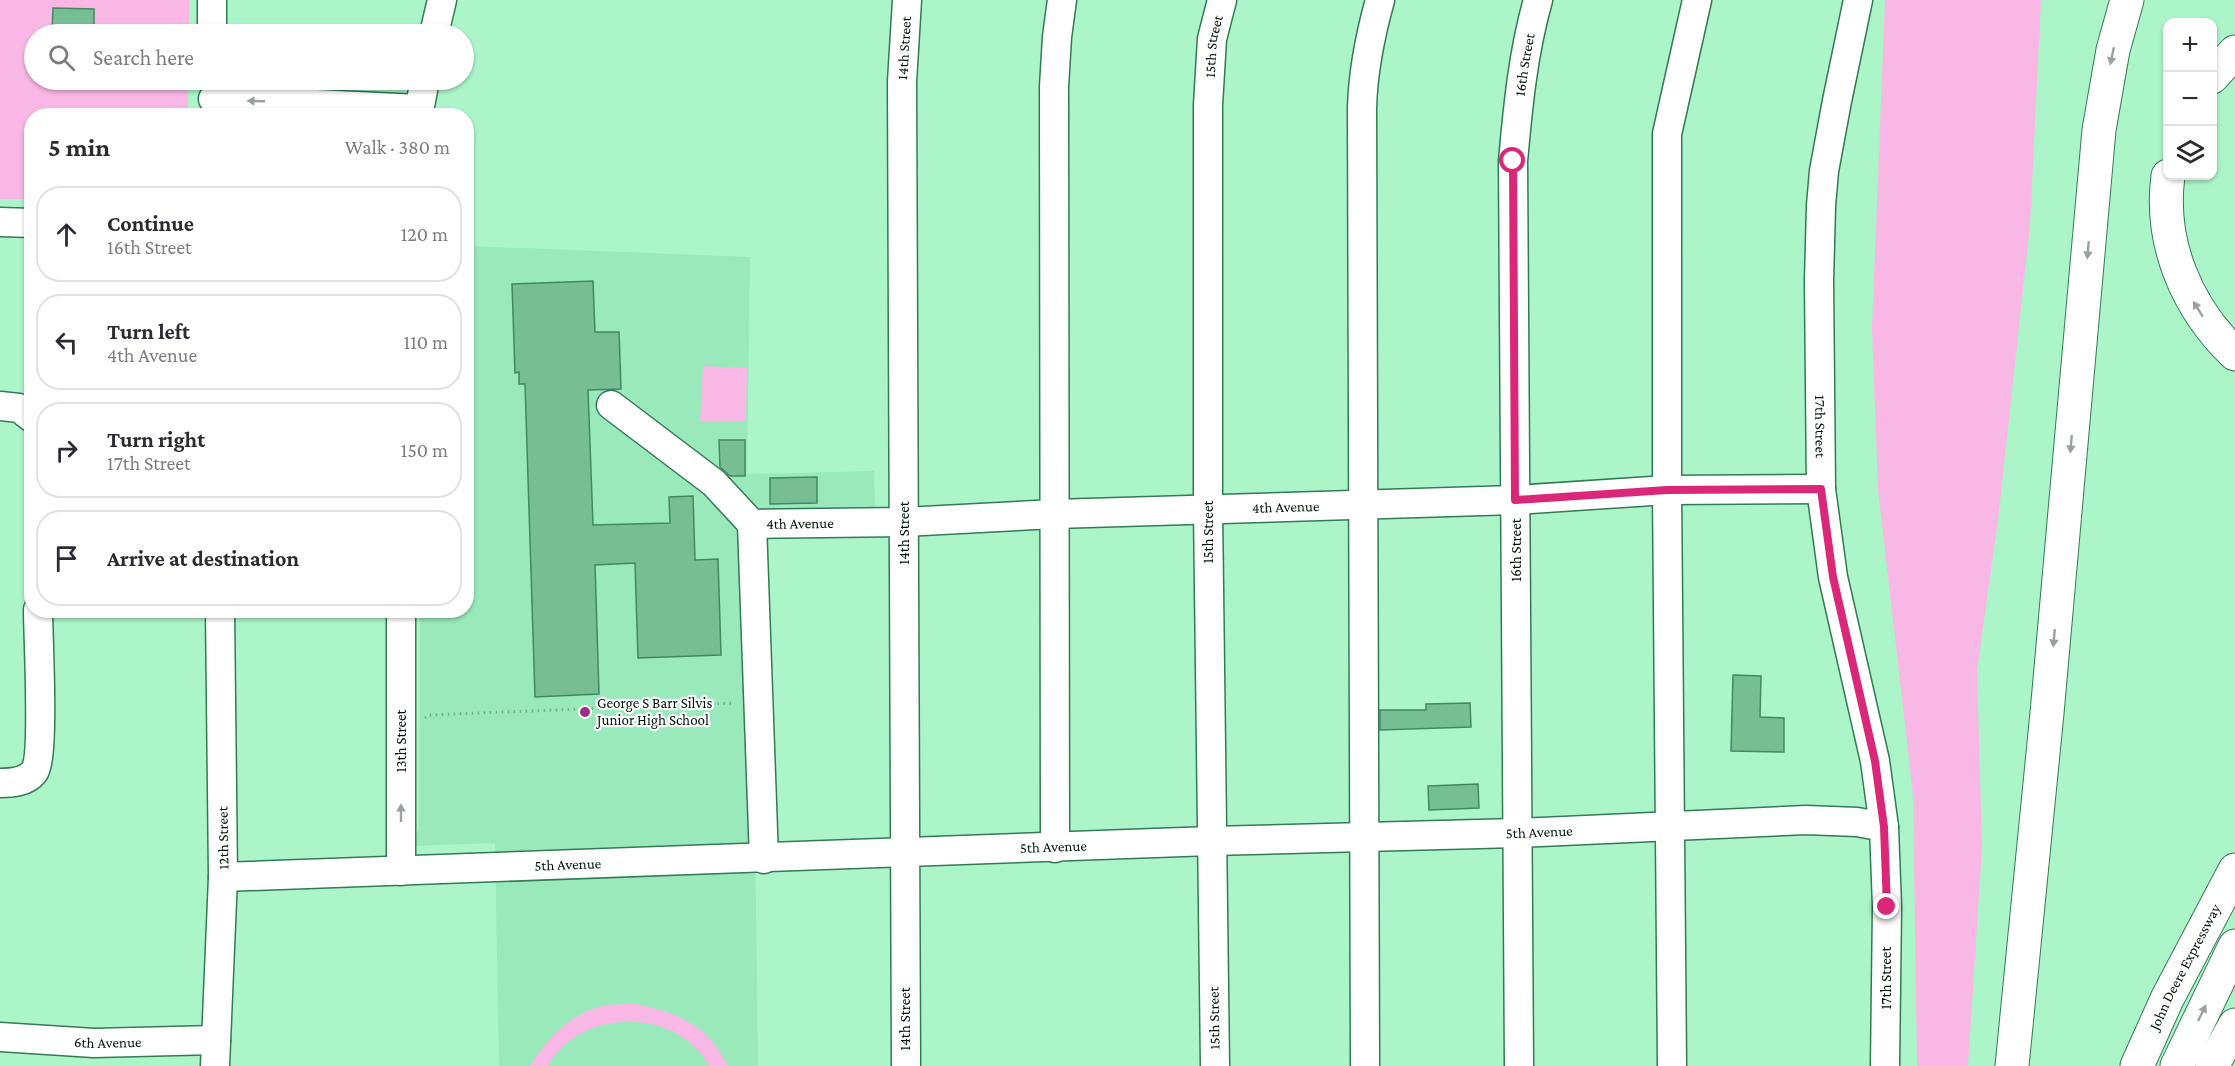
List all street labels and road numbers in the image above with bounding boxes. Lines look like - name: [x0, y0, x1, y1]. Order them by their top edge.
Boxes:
- street label: 15th Street: [1202, 12, 1226, 78]
- street label: 14th Street: [894, 15, 914, 80]
- street label: 16th Street: [1512, 31, 1538, 97]
- street label: 17th Street: [1812, 395, 1829, 459]
- street label: 4th Avenue: [1252, 498, 1320, 516]
- street label: 15th Street: [1200, 499, 1216, 563]
- street label: 14th Street: [896, 500, 912, 565]
- street label: 4th Avenue: [766, 515, 834, 532]
- street label: 16th Street: [1508, 517, 1524, 582]
- street label: 13th Street: [393, 708, 409, 773]
- street label: 12th Street: [214, 805, 232, 870]
- street label: 5th Avenue: [1505, 822, 1573, 841]
- street label: 5th Avenue: [1020, 838, 1088, 856]
- street label: 5th Avenue: [534, 855, 602, 874]
- street label: John Deere Expressway: [2145, 901, 2225, 1035]
- street label: 17th Street: [1878, 946, 1894, 1009]
- street label: 15th Street: [1205, 985, 1223, 1050]
- street label: 14th Street: [897, 986, 913, 1051]
- street label: 6th Avenue: [74, 1034, 142, 1051]

